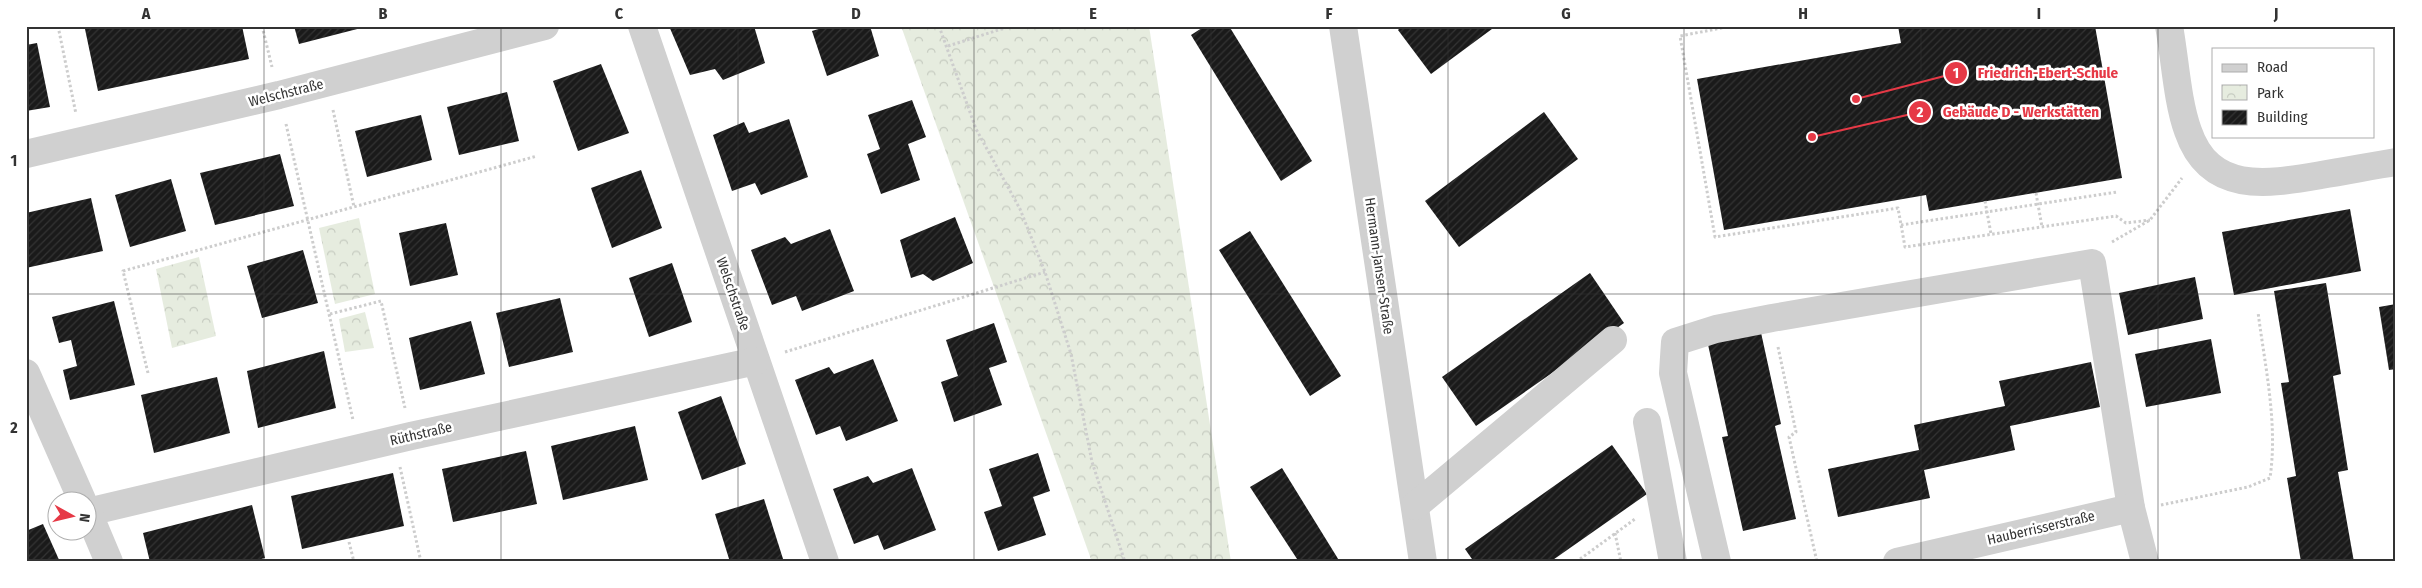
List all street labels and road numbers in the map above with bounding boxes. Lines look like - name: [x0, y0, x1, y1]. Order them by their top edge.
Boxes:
- street label: Welschstraße: [247, 75, 325, 111]
- street label: Hermann-Jansen-Straße: [1361, 197, 1397, 336]
- street label: Welschstraße: [712, 255, 754, 333]
- street label: Rüthstraße: [388, 419, 454, 449]
- street label: Hauberrisserstraße: [1985, 507, 2097, 549]

